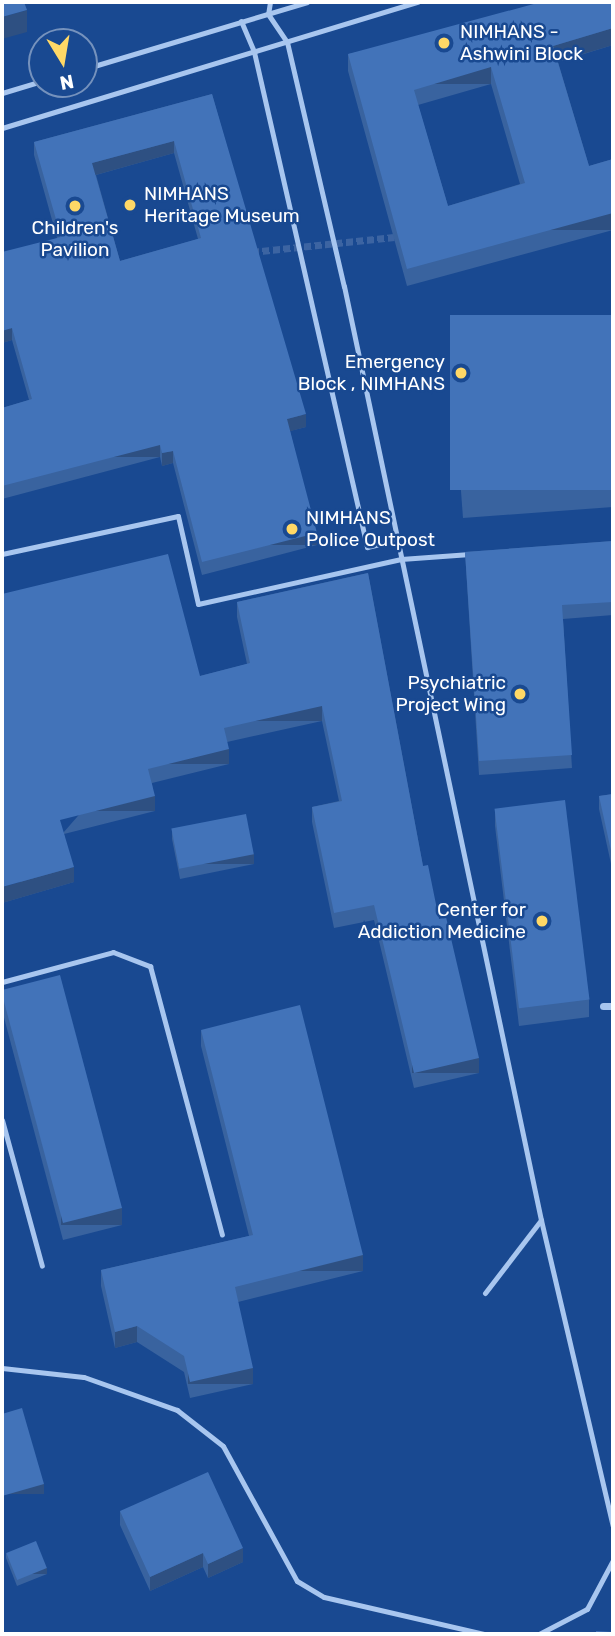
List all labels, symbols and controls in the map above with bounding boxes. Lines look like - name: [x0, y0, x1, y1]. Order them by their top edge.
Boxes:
- place label: NIMHANS - Ashwini Block: [460, 21, 583, 65]
- north arrow: [28, 28, 98, 98]
- marker: NIMHANS - Ashwini Block: [434, 33, 454, 53]
- text: N: [58, 70, 76, 95]
- place label: NIMHANS Heritage Museum: [144, 183, 300, 227]
- marker: NIMHANS Heritage Museum: [122, 197, 138, 213]
- marker: Children's Pavilion: [67, 198, 83, 214]
- place label: Children's Pavilion: [32, 217, 118, 261]
- place label: Emergency Block , NIMHANS: [298, 351, 445, 395]
- marker: Emergency Block , NIMHANS: [451, 363, 471, 383]
- place label: NIMHANS Police Outpost: [306, 507, 435, 551]
- marker: NIMHANS Police Outpost: [284, 521, 300, 537]
- place label: Psychiatric Project Wing: [395, 672, 506, 716]
- marker: Psychiatric Project Wing: [512, 686, 528, 702]
- place label: Center for Addiction Medicine: [358, 899, 526, 943]
- marker: Center for Addiction Medicine: [532, 911, 552, 931]

